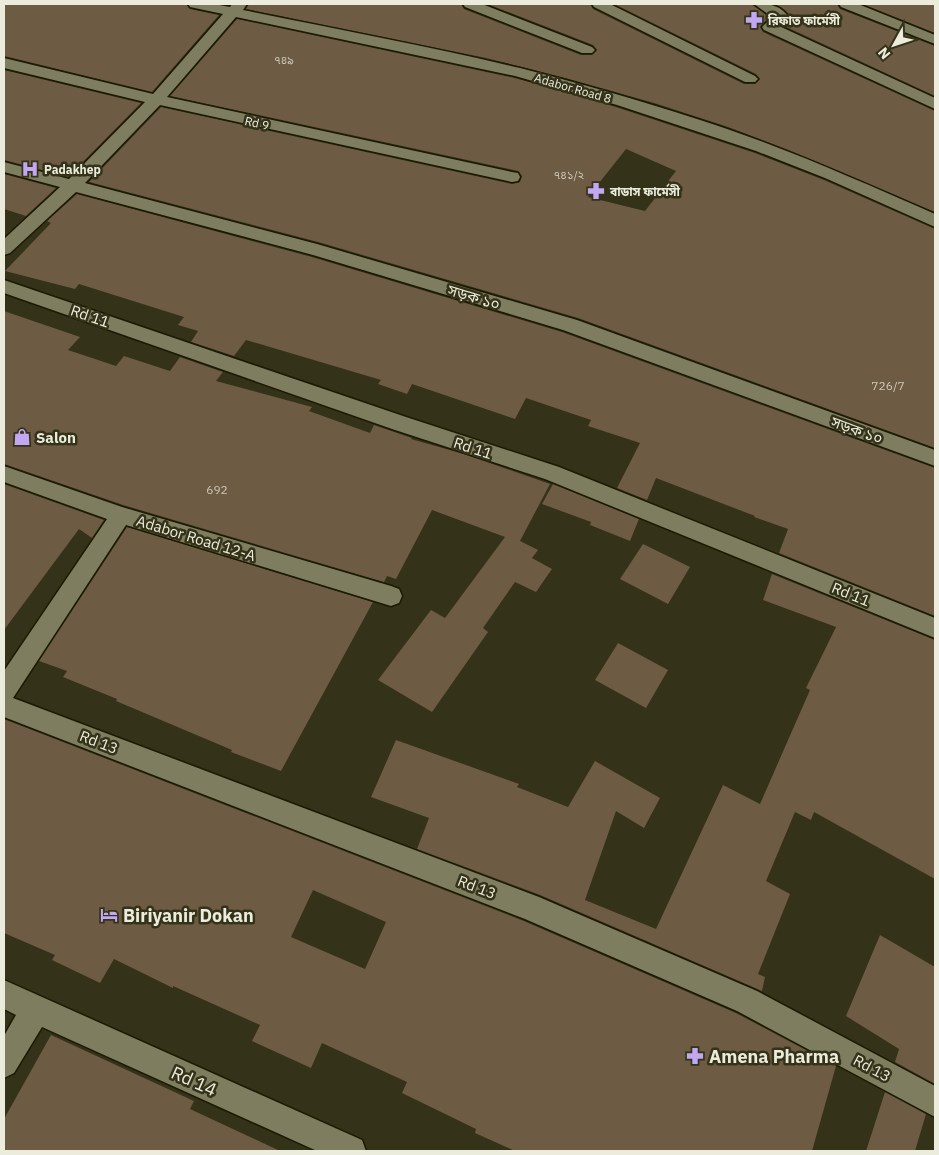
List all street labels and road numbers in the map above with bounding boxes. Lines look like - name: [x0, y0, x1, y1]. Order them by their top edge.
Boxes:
- street label: Adabor Road 8: [533, 70, 613, 106]
- street label: Rd 9: [243, 113, 271, 133]
- street label: সড়ক ১০: [445, 280, 502, 314]
- street label: Rd 11: [68, 301, 112, 331]
- street label: সড়ক ১০: [828, 412, 885, 448]
- street label: Rd 11: [451, 433, 495, 463]
- street label: Adabor Road 12-A: [134, 511, 258, 565]
- street label: Rd 11: [829, 578, 873, 610]
- street label: Rd 13: [77, 726, 121, 758]
- street label: Rd 13: [455, 871, 499, 903]
- street label: Rd 13: [850, 1050, 894, 1086]
- street label: Rd 14: [168, 1061, 221, 1101]

